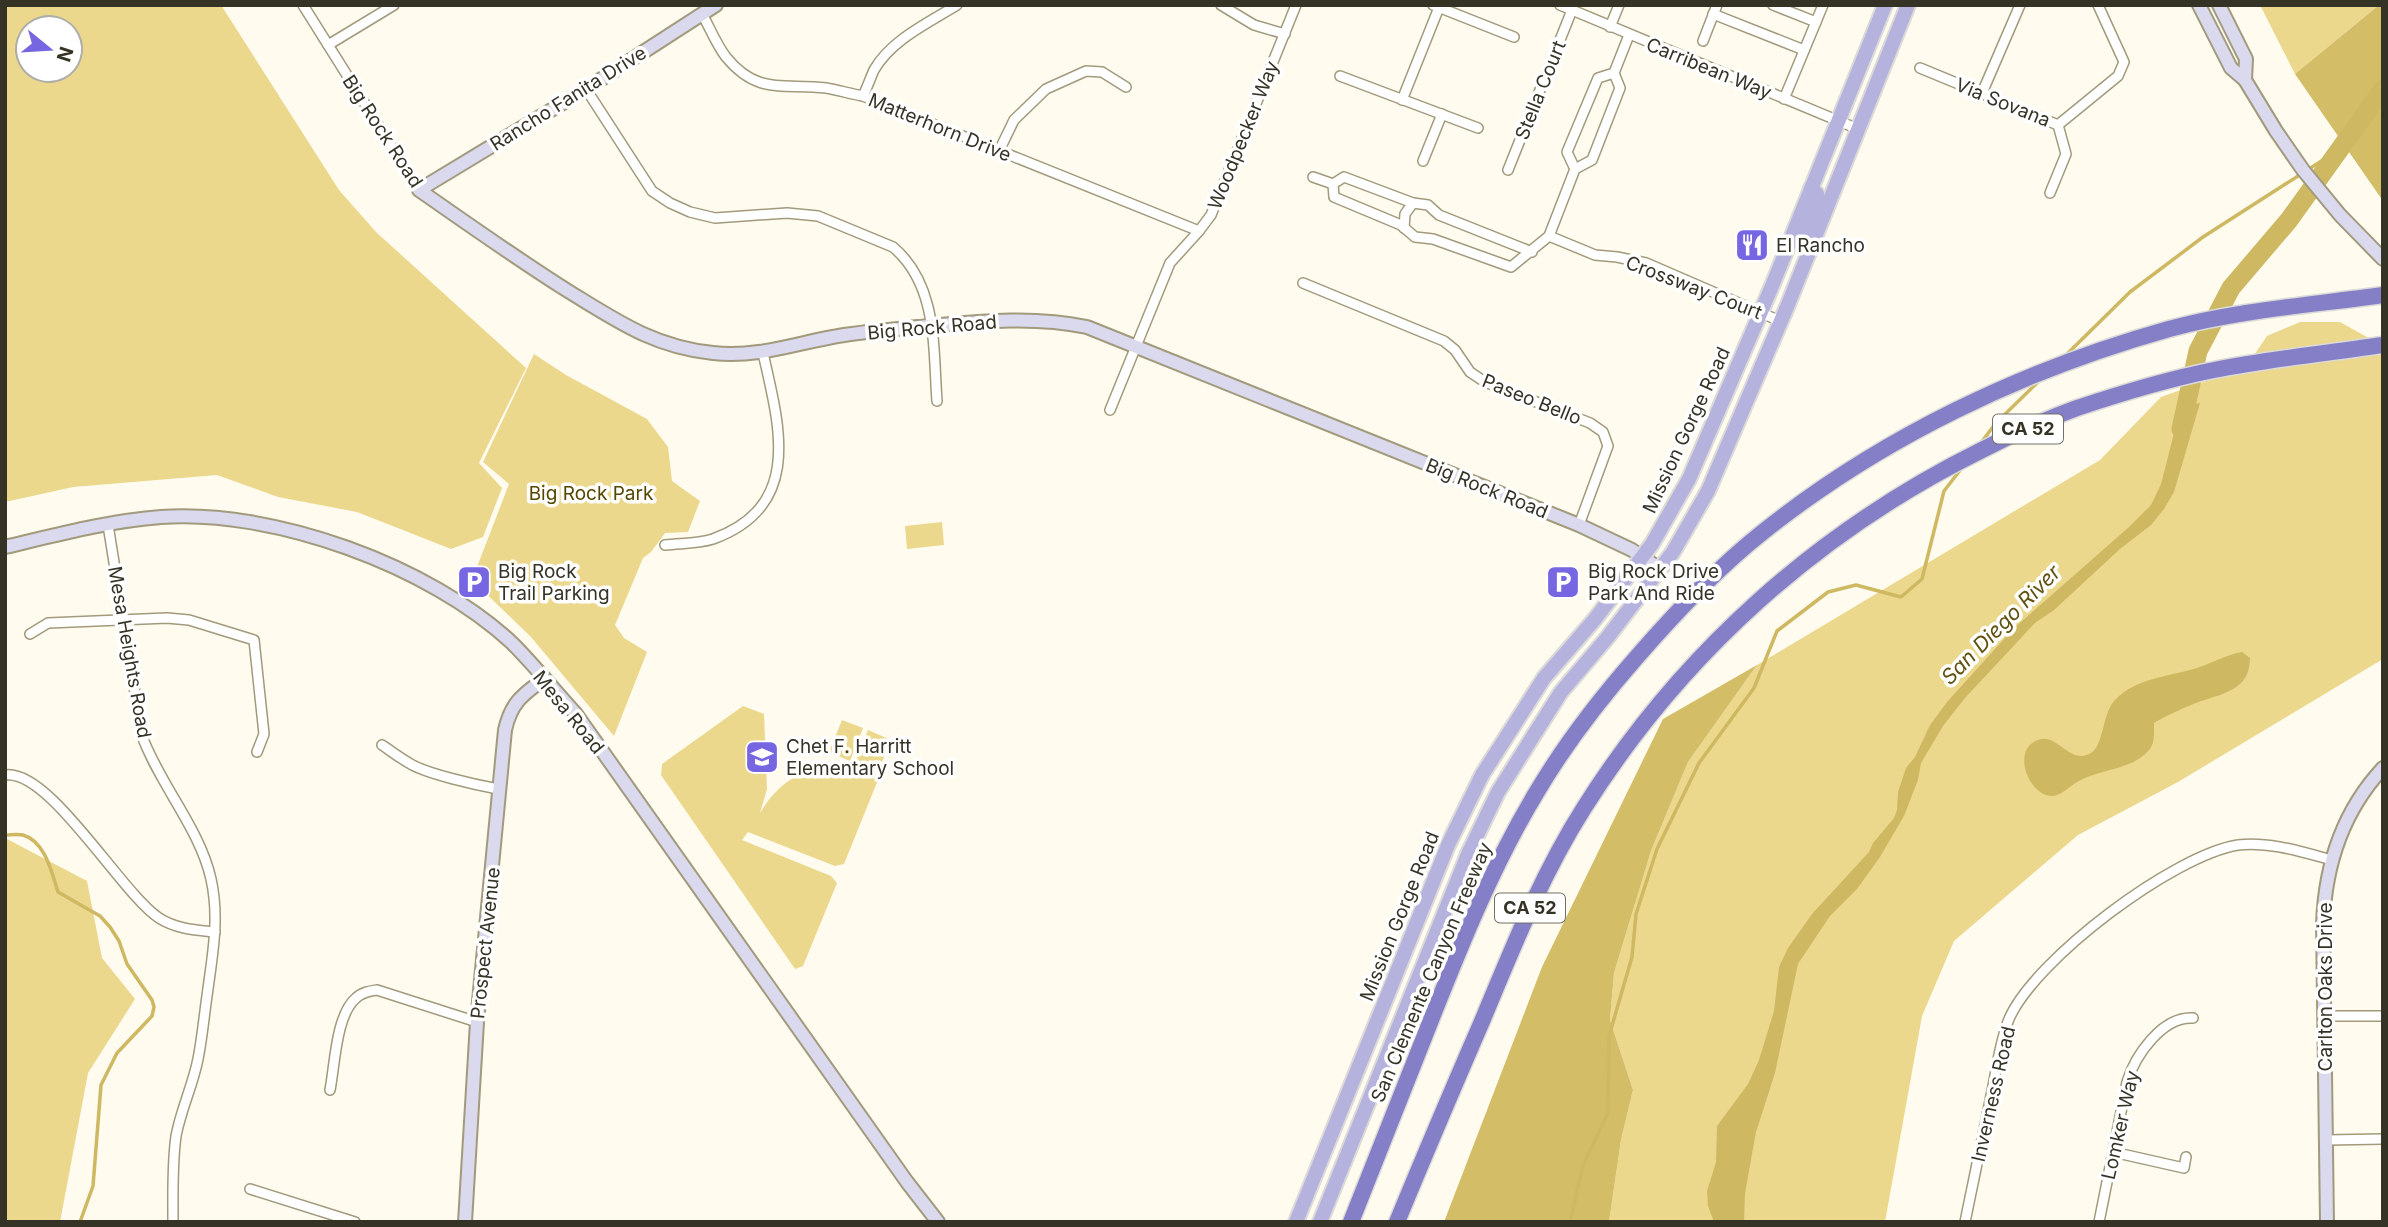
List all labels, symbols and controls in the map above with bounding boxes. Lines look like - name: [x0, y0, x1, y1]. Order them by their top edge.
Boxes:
- north arrow: [14, 14, 84, 84]
- street label: Carribean Way: [1643, 33, 1775, 104]
- street label: Stella Court: [1510, 37, 1571, 143]
- street label: Rancho Fanita Drive: [486, 41, 651, 156]
- text: N: [52, 44, 78, 65]
- street label: Woodpecker Way: [1203, 57, 1284, 213]
- street label: Big Rock Road: [338, 71, 428, 192]
- street label: Via Sovana: [1952, 73, 2054, 132]
- street label: Matterhorn Drive: [865, 88, 1015, 167]
- restaurant icon: El Rancho: [1733, 226, 1771, 264]
- place label: El Rancho: [1776, 234, 1865, 257]
- street label: Crossway Court: [1622, 251, 1765, 324]
- street label: Big Rock Road: [866, 310, 998, 345]
- street label: Mission Gorge Road: [1638, 343, 1735, 517]
- street label: Paseo Bello: [1479, 369, 1585, 430]
- road number: CA 52: [1993, 414, 2063, 444]
- street label: Big Rock Road: [1422, 453, 1551, 523]
- park label: Big Rock Park: [529, 482, 654, 505]
- water label: San Diego River: [1936, 559, 2066, 689]
- place label: Big Rock Trail Parking: [498, 560, 610, 605]
- place label: Big Rock Drive Park And Ride: [1588, 560, 1719, 605]
- parking icon: Big Rock Trail Parking: [455, 563, 493, 601]
- parking icon: Big Rock Drive Park And Ride: [1544, 563, 1582, 601]
- street label: Mesa Heights Road: [103, 564, 156, 740]
- street label: Mesa Road: [528, 666, 609, 758]
- place label: Chet F. Harritt Elementary School: [786, 735, 954, 780]
- school or university icon: Chet F. Harritt Elementary School: [743, 738, 781, 776]
- street label: Mission Gorge Road: [1355, 828, 1444, 1004]
- street label: San Clemente Canyon Freeway: [1366, 839, 1497, 1106]
- street label: Prospect Avenue: [466, 866, 505, 1020]
- road number: CA 52: [1495, 894, 1565, 923]
- street label: Carlton Oaks Drive: [2314, 902, 2337, 1072]
- street label: Inverness Road: [1967, 1024, 2020, 1164]
- street label: Lomker Way: [2097, 1068, 2144, 1182]

